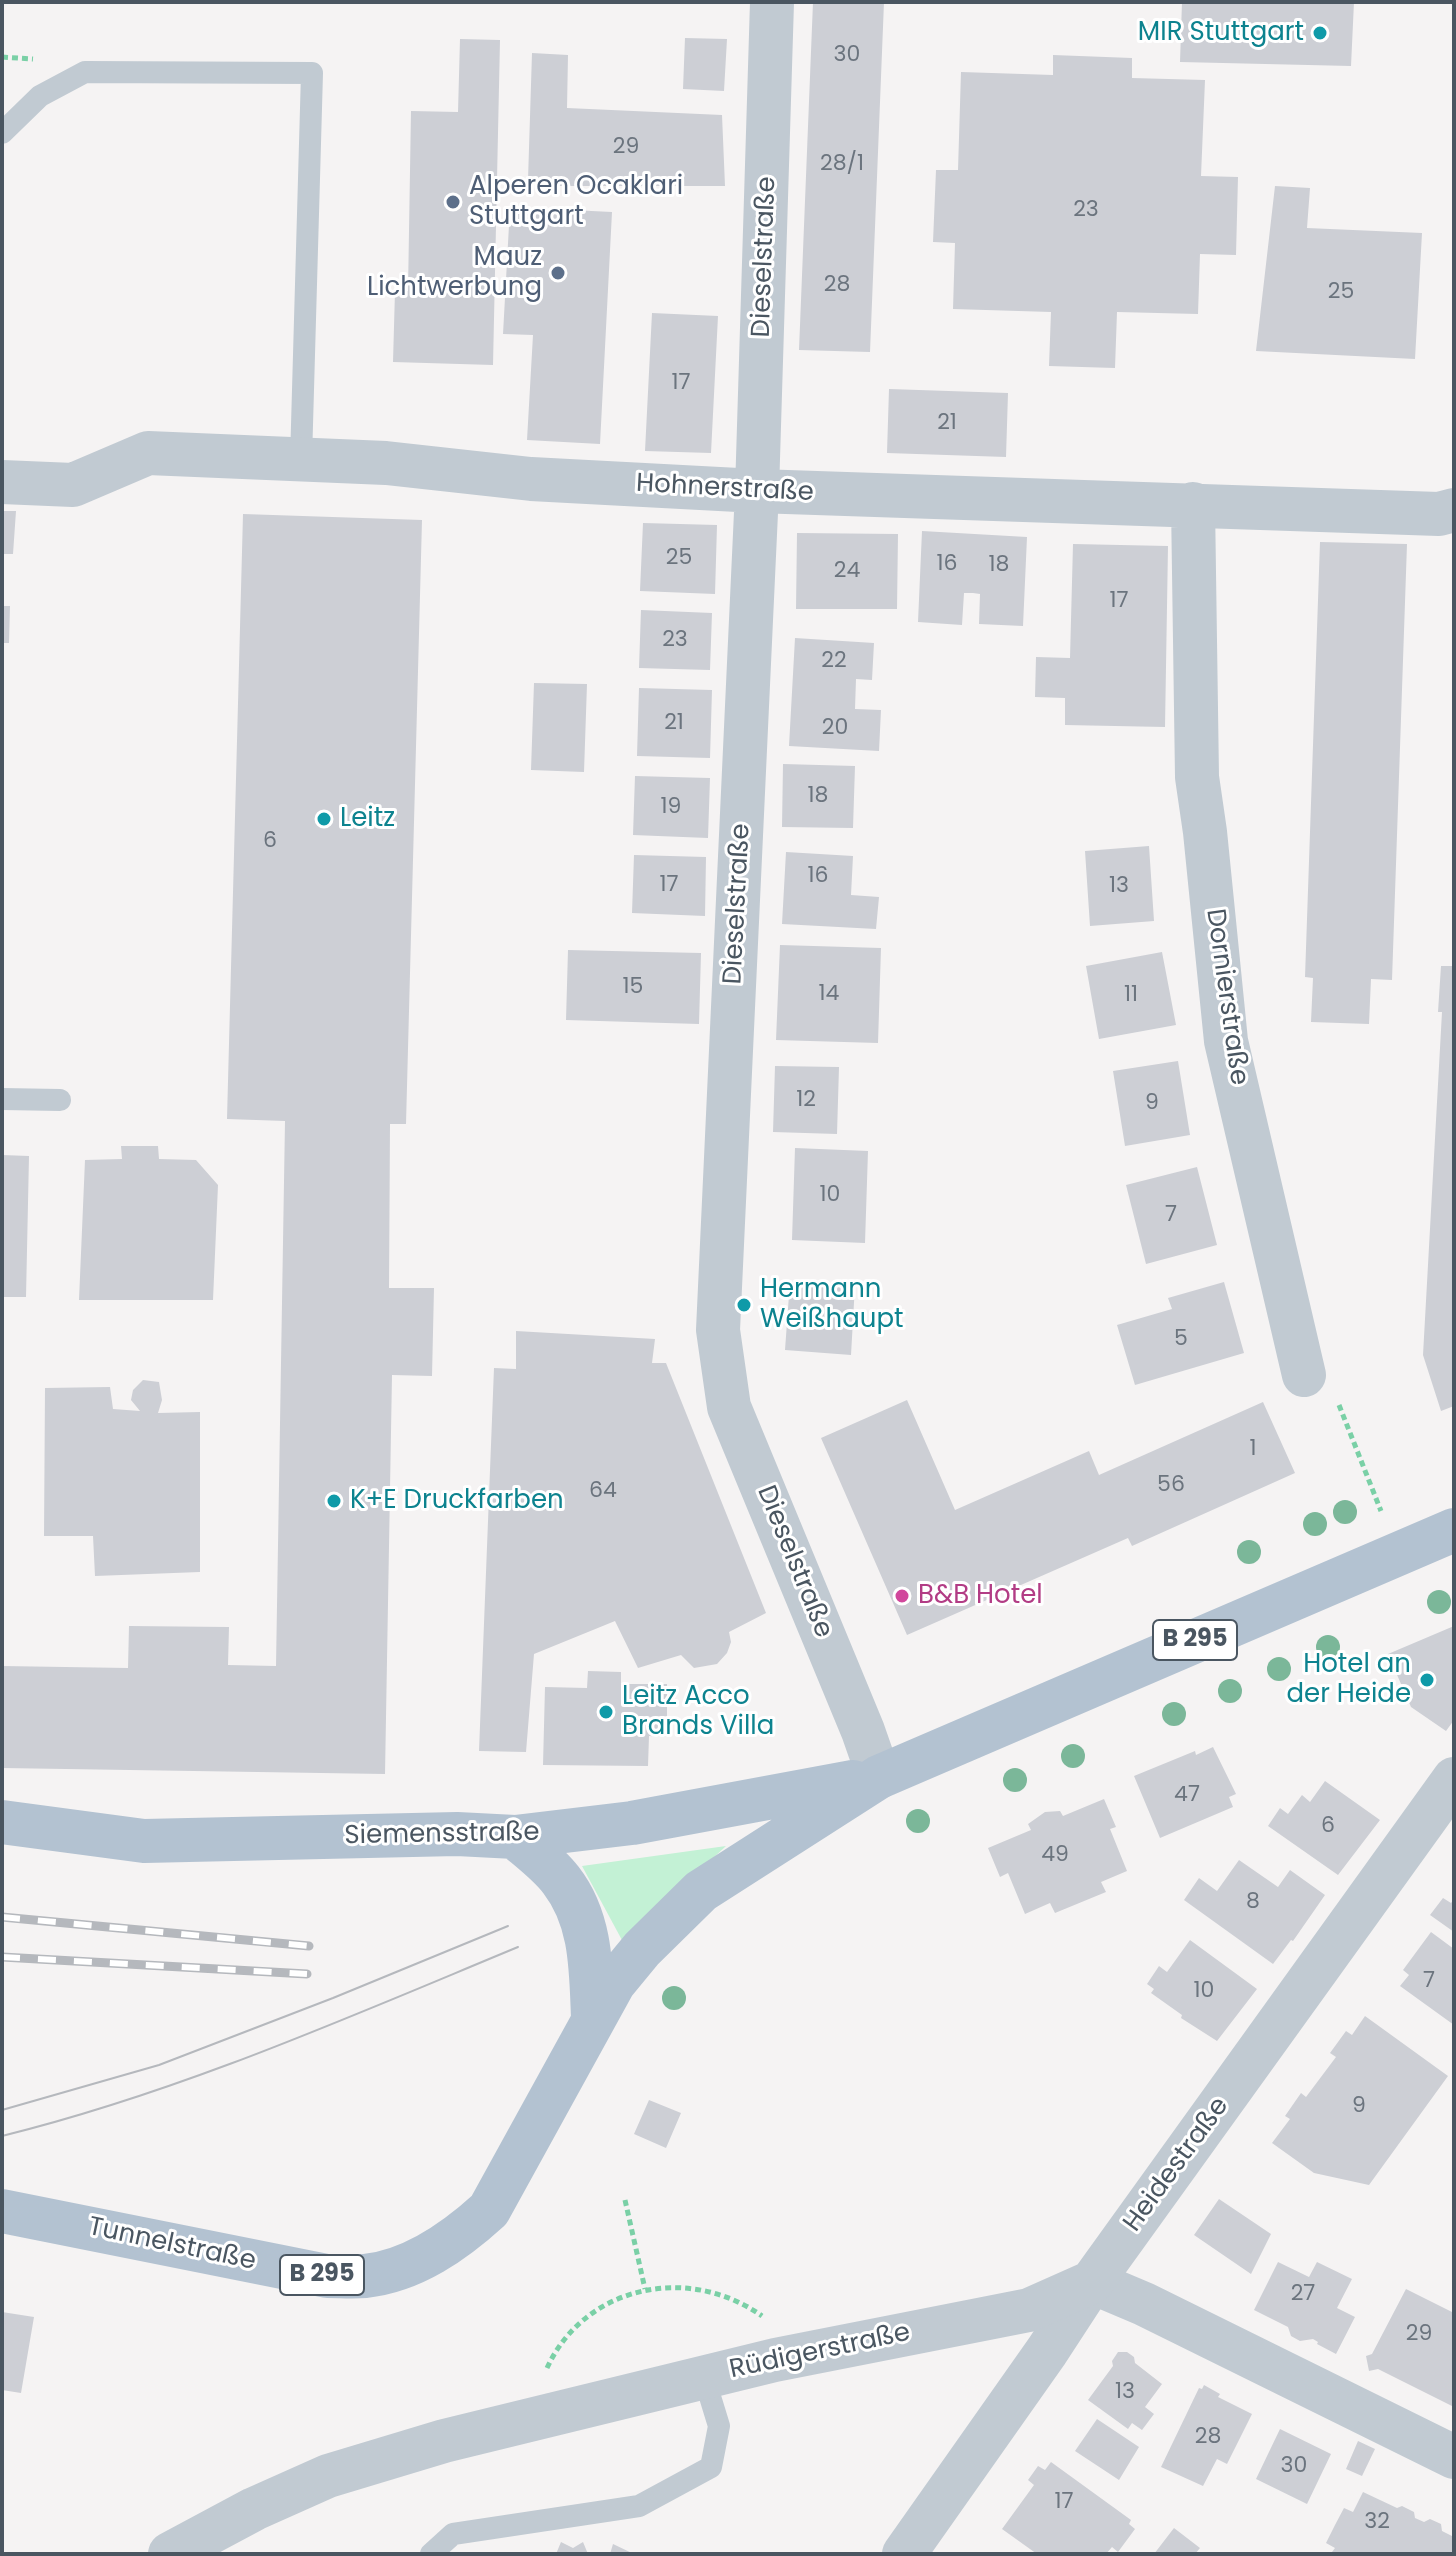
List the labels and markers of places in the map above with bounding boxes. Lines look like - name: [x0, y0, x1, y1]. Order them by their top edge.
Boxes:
- place label: MIR Stuttgart: [1138, 17, 1304, 49]
- marker: MIR Stuttgart: [1311, 24, 1329, 42]
- place label: Alperen Ocaklari Stuttgart: [469, 171, 683, 232]
- marker: Alperen Ocaklari Stuttgart: [444, 193, 462, 211]
- place label: Mauz Lichtwerbung: [367, 242, 542, 304]
- marker: Mauz Lichtwerbung: [549, 264, 567, 282]
- place label: Leitz: [340, 803, 395, 835]
- marker: Leitz: [315, 810, 333, 828]
- place label: Hermann Weißhaupt: [760, 1274, 903, 1336]
- marker: Hermann Weißhaupt: [735, 1296, 753, 1314]
- place label: K+E Druckfarben: [350, 1485, 564, 1517]
- marker: K+E Druckfarben: [325, 1492, 343, 1510]
- place label: B&B Hotel: [918, 1580, 1043, 1612]
- marker: B&B Hotel: [893, 1587, 911, 1605]
- place label: Hotel an der Heide: [1286, 1649, 1411, 1710]
- marker: Hotel an der Heide: [1418, 1671, 1436, 1689]
- place label: Leitz Acco Brands Villa: [622, 1681, 774, 1742]
- marker: Leitz Acco Brands Villa: [597, 1703, 615, 1721]

